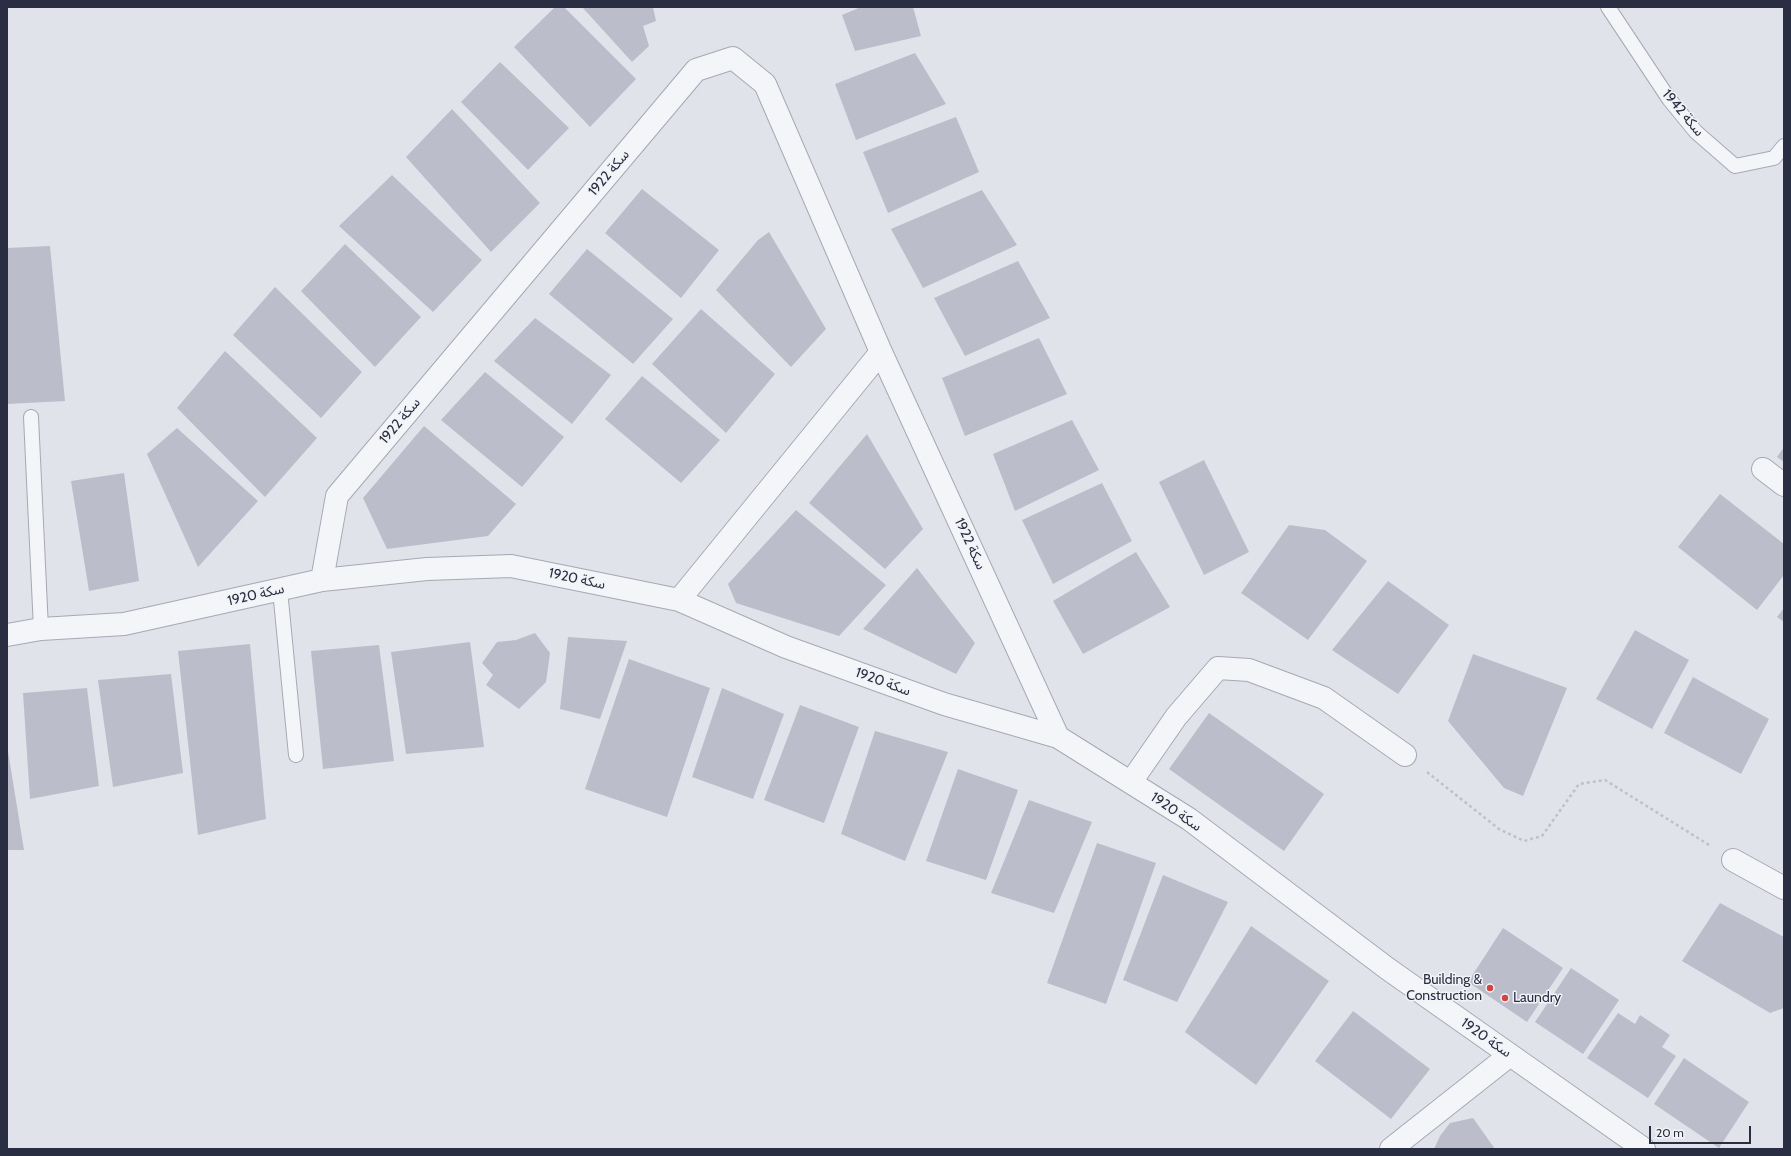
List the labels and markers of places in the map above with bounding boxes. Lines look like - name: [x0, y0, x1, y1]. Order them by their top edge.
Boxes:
- place label: Building & Construction: [1406, 972, 1482, 1004]
- marker: Building & Construction: [1485, 983, 1495, 993]
- place label: Laundry: [1513, 990, 1561, 1006]
- marker: Laundry: [1500, 993, 1510, 1003]

